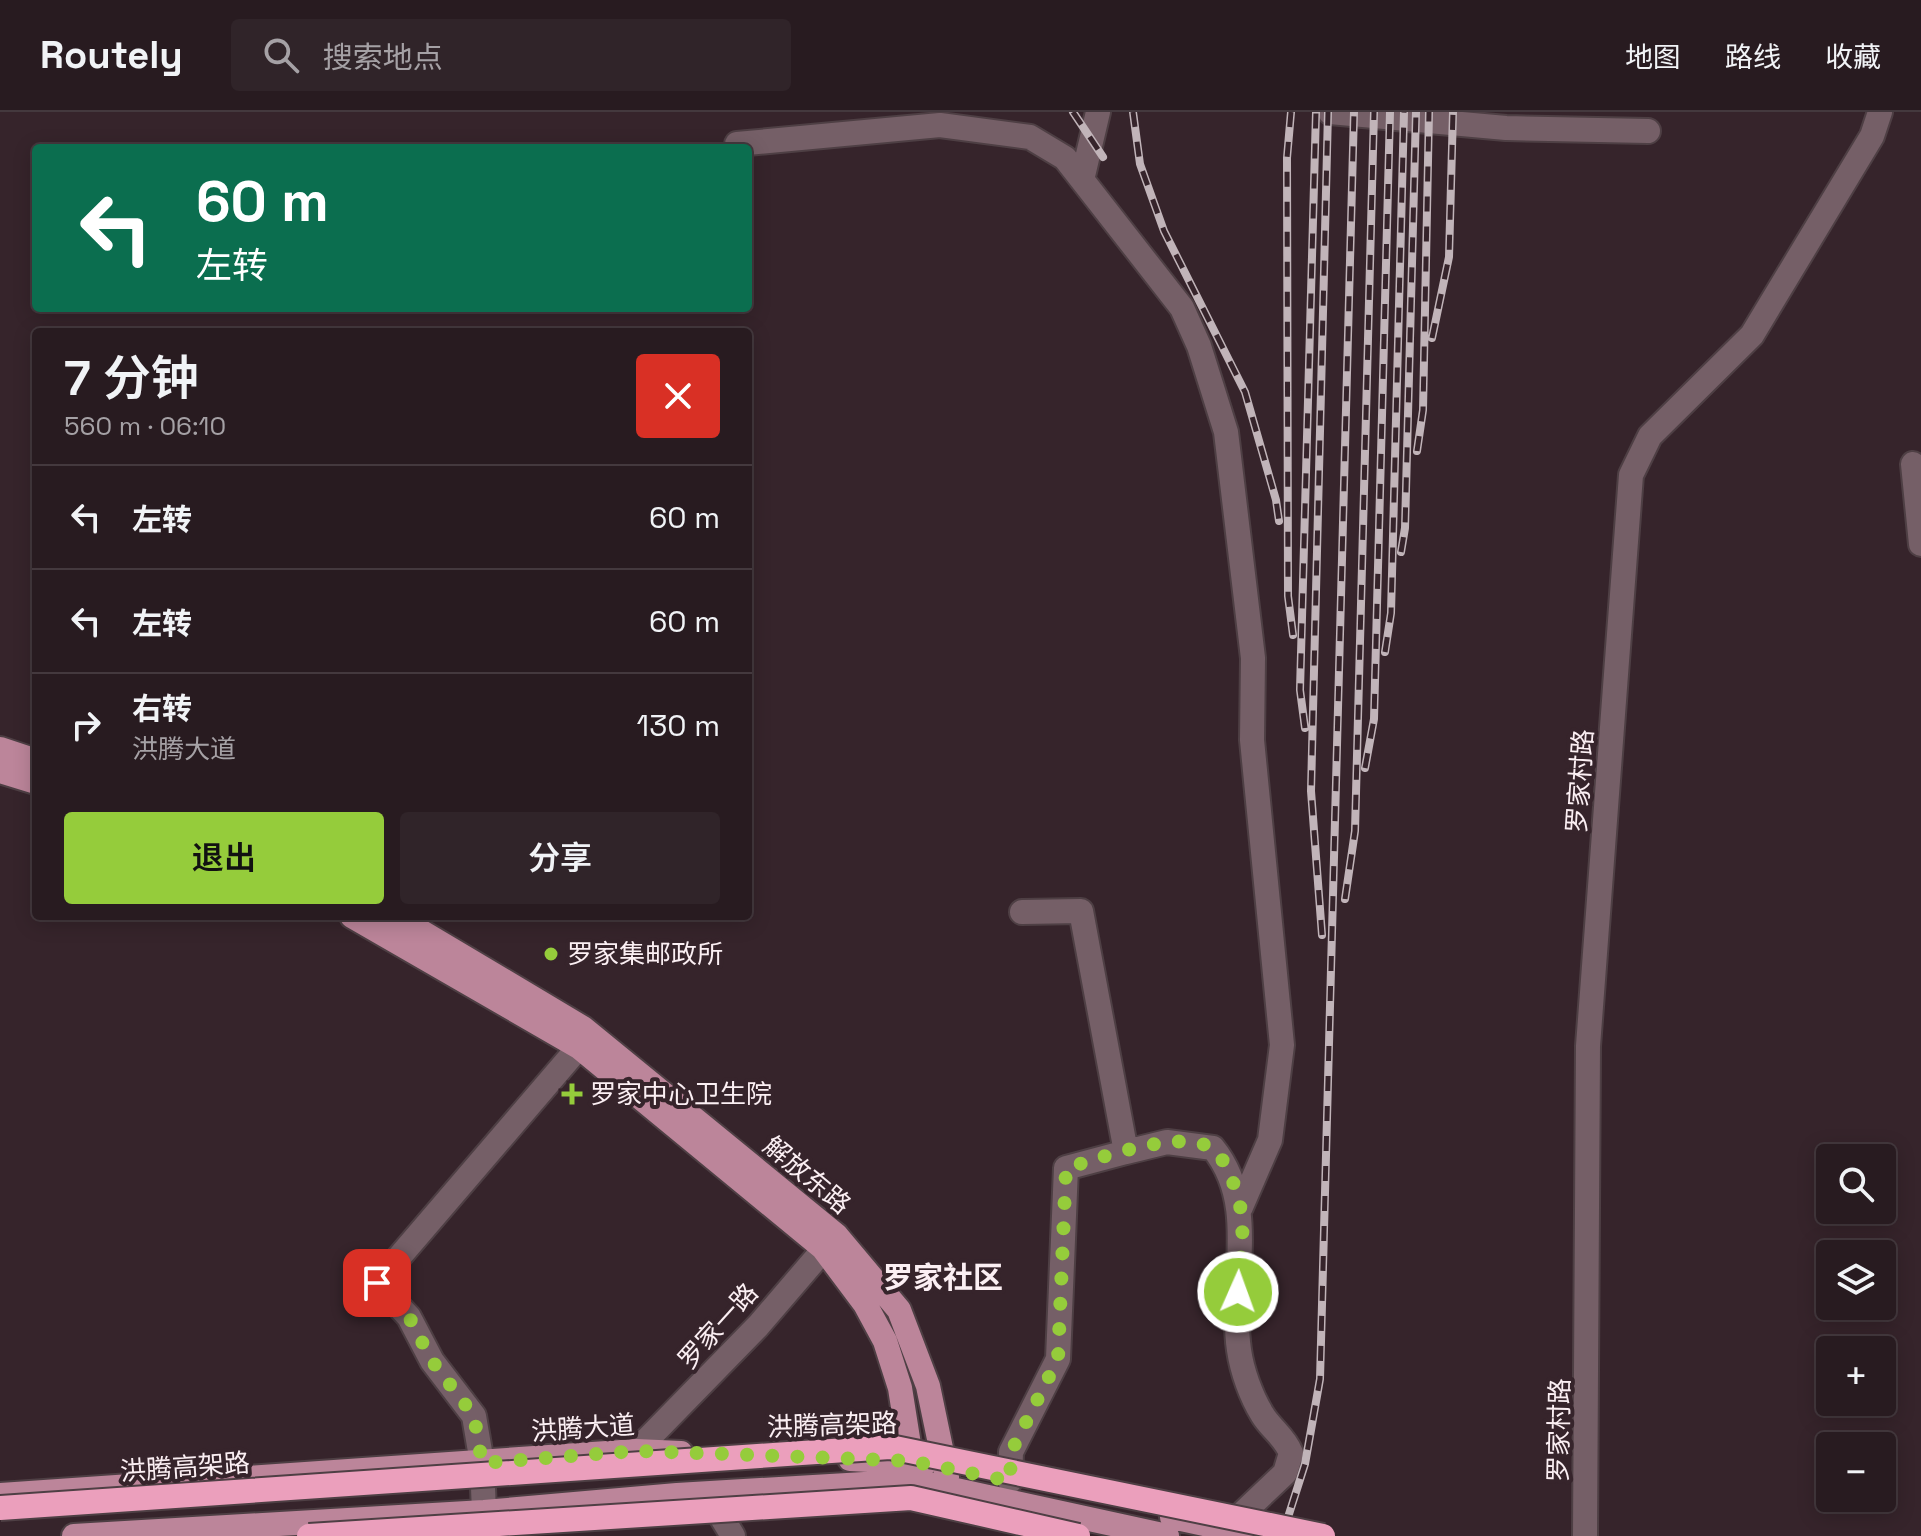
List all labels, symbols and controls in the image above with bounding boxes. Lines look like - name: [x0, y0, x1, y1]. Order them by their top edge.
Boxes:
- search box: [231, 19, 791, 91]
- text: Routely: [40, 31, 183, 79]
- icon: search: [259, 33, 303, 77]
- text: 搜索地点: [323, 38, 443, 77]
- text: 地图: [1625, 39, 1681, 75]
- text: 路线: [1725, 39, 1781, 75]
- text: 收藏: [1825, 39, 1881, 75]
- text: 60 m: [196, 166, 329, 237]
- icon: left: [64, 176, 168, 280]
- text: 左转: [196, 243, 268, 289]
- text: 7 分钟: [64, 348, 199, 409]
- button: close: [636, 354, 720, 438]
- text: 560 m · 06:10: [64, 409, 226, 443]
- icon: left: [64, 495, 108, 539]
- text: 60 m: [649, 498, 720, 537]
- text: 左转: [132, 500, 192, 539]
- icon: left: [64, 599, 108, 643]
- text: 60 m: [649, 602, 720, 641]
- text: 左转: [132, 604, 192, 643]
- text: 右转: [132, 689, 192, 728]
- icon: right: [64, 703, 108, 747]
- text: 130 m: [637, 706, 720, 745]
- street label: 罗家村路: [1559, 728, 1601, 834]
- text: 洪腾大道: [132, 732, 236, 766]
- button: 退出: [64, 812, 384, 904]
- button: 分享: [400, 812, 720, 904]
- place label: 罗家集邮政所: [567, 937, 723, 971]
- marker: 罗家集邮政所: [542, 945, 560, 963]
- place label: 罗家中心卫生院: [590, 1077, 772, 1111]
- marker: 罗家中心卫生院: [561, 1083, 583, 1105]
- street label: 解放东路: [756, 1129, 858, 1221]
- map controls: [1816, 1144, 1896, 1512]
- button: search: [1816, 1144, 1896, 1224]
- button: layers: [1816, 1240, 1896, 1320]
- pin: [343, 1249, 411, 1317]
- position arrow: [1196, 1250, 1280, 1334]
- district label: 罗家社区: [883, 1258, 1003, 1297]
- icon: arrive: [355, 1261, 399, 1305]
- street label: 罗家一路: [671, 1276, 765, 1376]
- button: +: [1816, 1336, 1896, 1416]
- street label: 罗家村路: [1541, 1378, 1577, 1482]
- street label: 洪腾高架路: [766, 1406, 898, 1444]
- street label: 洪腾大道: [530, 1407, 636, 1449]
- button: −: [1816, 1432, 1896, 1512]
- street label: 洪腾高架路: [119, 1446, 251, 1488]

